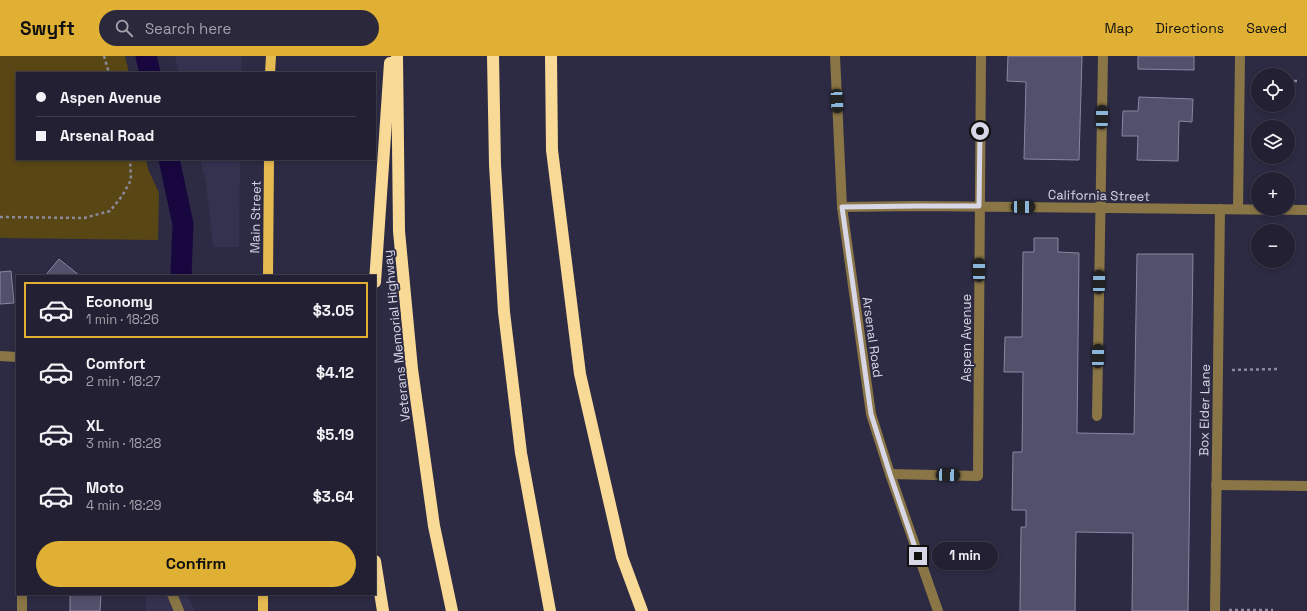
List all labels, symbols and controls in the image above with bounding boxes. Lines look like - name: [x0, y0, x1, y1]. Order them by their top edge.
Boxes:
- search box: [99, 10, 379, 46]
- text: Swyft: [20, 16, 75, 41]
- icon: search: [113, 17, 135, 39]
- text: Search here: [145, 19, 231, 38]
- text: Map: [1104, 19, 1134, 37]
- text: Directions: [1156, 19, 1224, 37]
- text: Saved: [1246, 19, 1287, 37]
- map controls: [1251, 68, 1295, 268]
- button: locate: [1251, 68, 1295, 112]
- text: Aspen Avenue: [60, 88, 162, 107]
- car: [830, 89, 844, 113]
- car: [1096, 105, 1108, 129]
- button: layers: [1251, 120, 1295, 164]
- route start: [971, 122, 989, 140]
- text: Arsenal Road: [60, 126, 154, 145]
- button: +: [1251, 172, 1295, 216]
- street label: Main Street: [246, 180, 265, 254]
- street label: California Street: [1048, 186, 1150, 205]
- car: [1011, 201, 1035, 213]
- button: −: [1251, 224, 1295, 268]
- street label: Veterans Memorial Highway: [379, 249, 414, 423]
- car: [973, 258, 985, 282]
- car: [1093, 270, 1105, 294]
- icon: car: [38, 292, 74, 328]
- text: Economy: [86, 292, 153, 311]
- street label: Aspen Avenue: [958, 294, 975, 382]
- street label: Arsenal Road: [858, 296, 887, 379]
- text: $3.05: [313, 301, 354, 320]
- text: 1 min · 18:26: [86, 311, 159, 328]
- car: [1092, 344, 1104, 368]
- icon: car: [38, 354, 74, 390]
- text: Comfort: [86, 354, 146, 373]
- text: $4.12: [316, 363, 354, 382]
- street label: Box Elder Lane: [1195, 364, 1214, 456]
- text: 2 min · 18:27: [86, 373, 161, 390]
- icon: car: [38, 416, 74, 452]
- text: XL: [86, 416, 104, 435]
- text: $5.19: [316, 425, 354, 444]
- text: 3 min · 18:28: [86, 435, 161, 452]
- car: [936, 469, 960, 481]
- icon: car: [38, 478, 74, 514]
- text: Moto: [86, 478, 124, 497]
- text: $3.64: [313, 487, 354, 506]
- text: 4 min · 18:29: [86, 497, 162, 514]
- button: Confirm: [36, 541, 356, 587]
- callout: 1 min: [932, 542, 998, 570]
- route end: [909, 547, 927, 565]
- text: 1 min: [949, 547, 981, 564]

